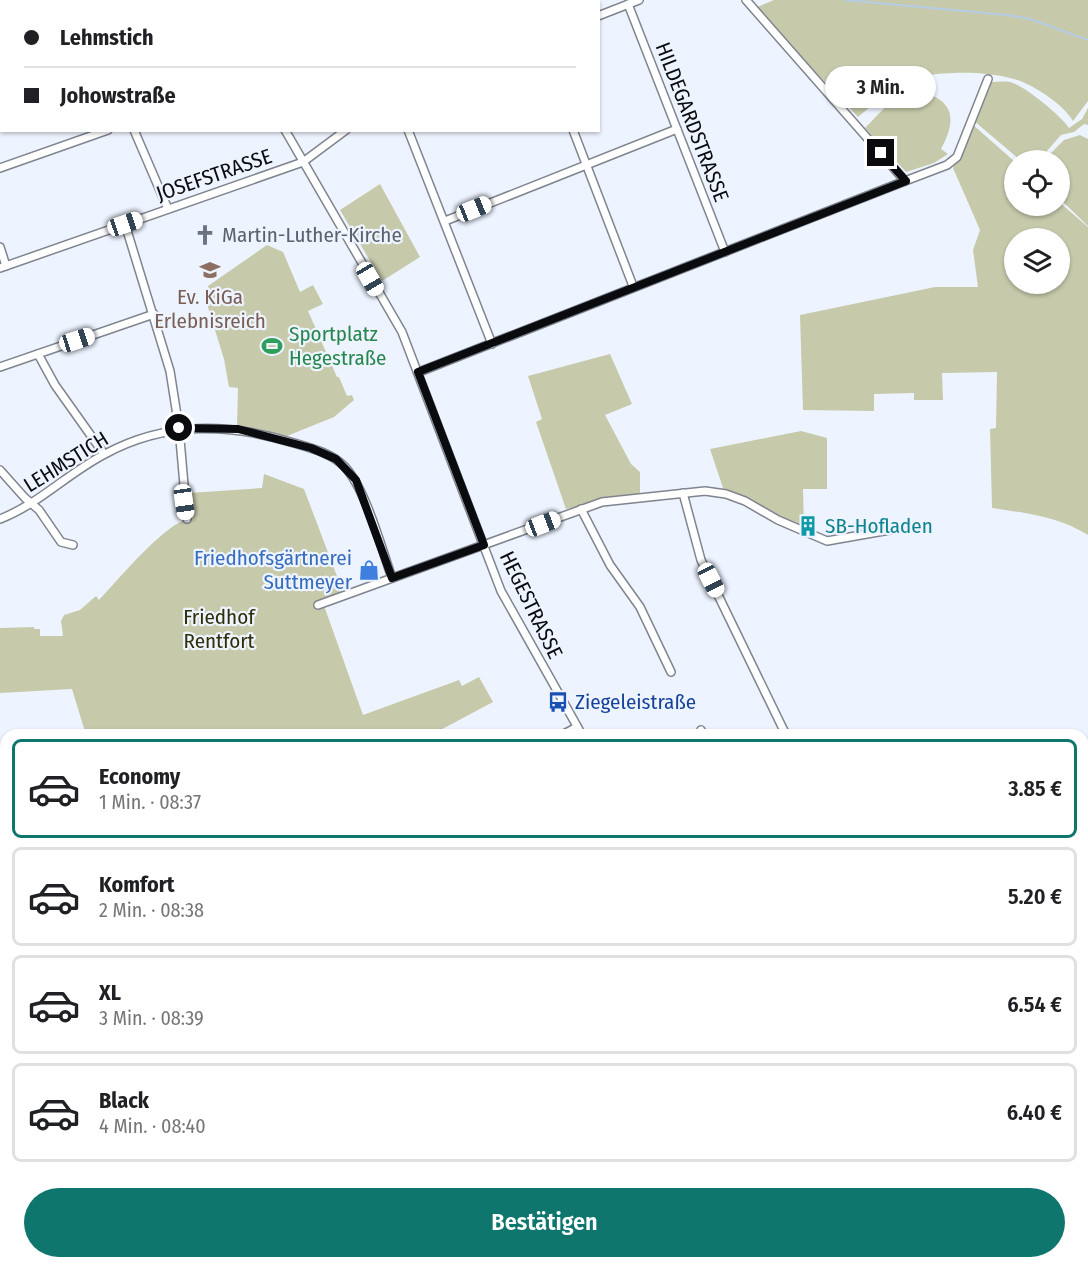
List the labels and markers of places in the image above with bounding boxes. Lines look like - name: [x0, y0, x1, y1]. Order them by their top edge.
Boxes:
- place label: Martin-Luther-Kirche: [222, 222, 402, 248]
- church icon: Martin-Luther-Kirche: [193, 223, 217, 247]
- school or university icon: Ev. KiGa Erlebnisreich: [198, 258, 222, 282]
- place label: Ev. KiGa Erlebnisreich: [154, 284, 266, 334]
- place label: Sportplatz Hegestraße: [289, 321, 386, 371]
- sports icon: Sportplatz Hegestraße: [260, 334, 284, 358]
- place label: SB-Hofladen: [825, 513, 933, 539]
- building icon: SB-Hofladen: [796, 514, 820, 538]
- place label: Friedhofsgärtnerei Suttmeyer: [194, 545, 353, 595]
- shop icon: Friedhofsgärtnerei Suttmeyer: [357, 558, 381, 582]
- place label: Ziegeleistraße: [575, 689, 696, 715]
- bus stop icon: Ziegeleistraße: [546, 690, 570, 714]

